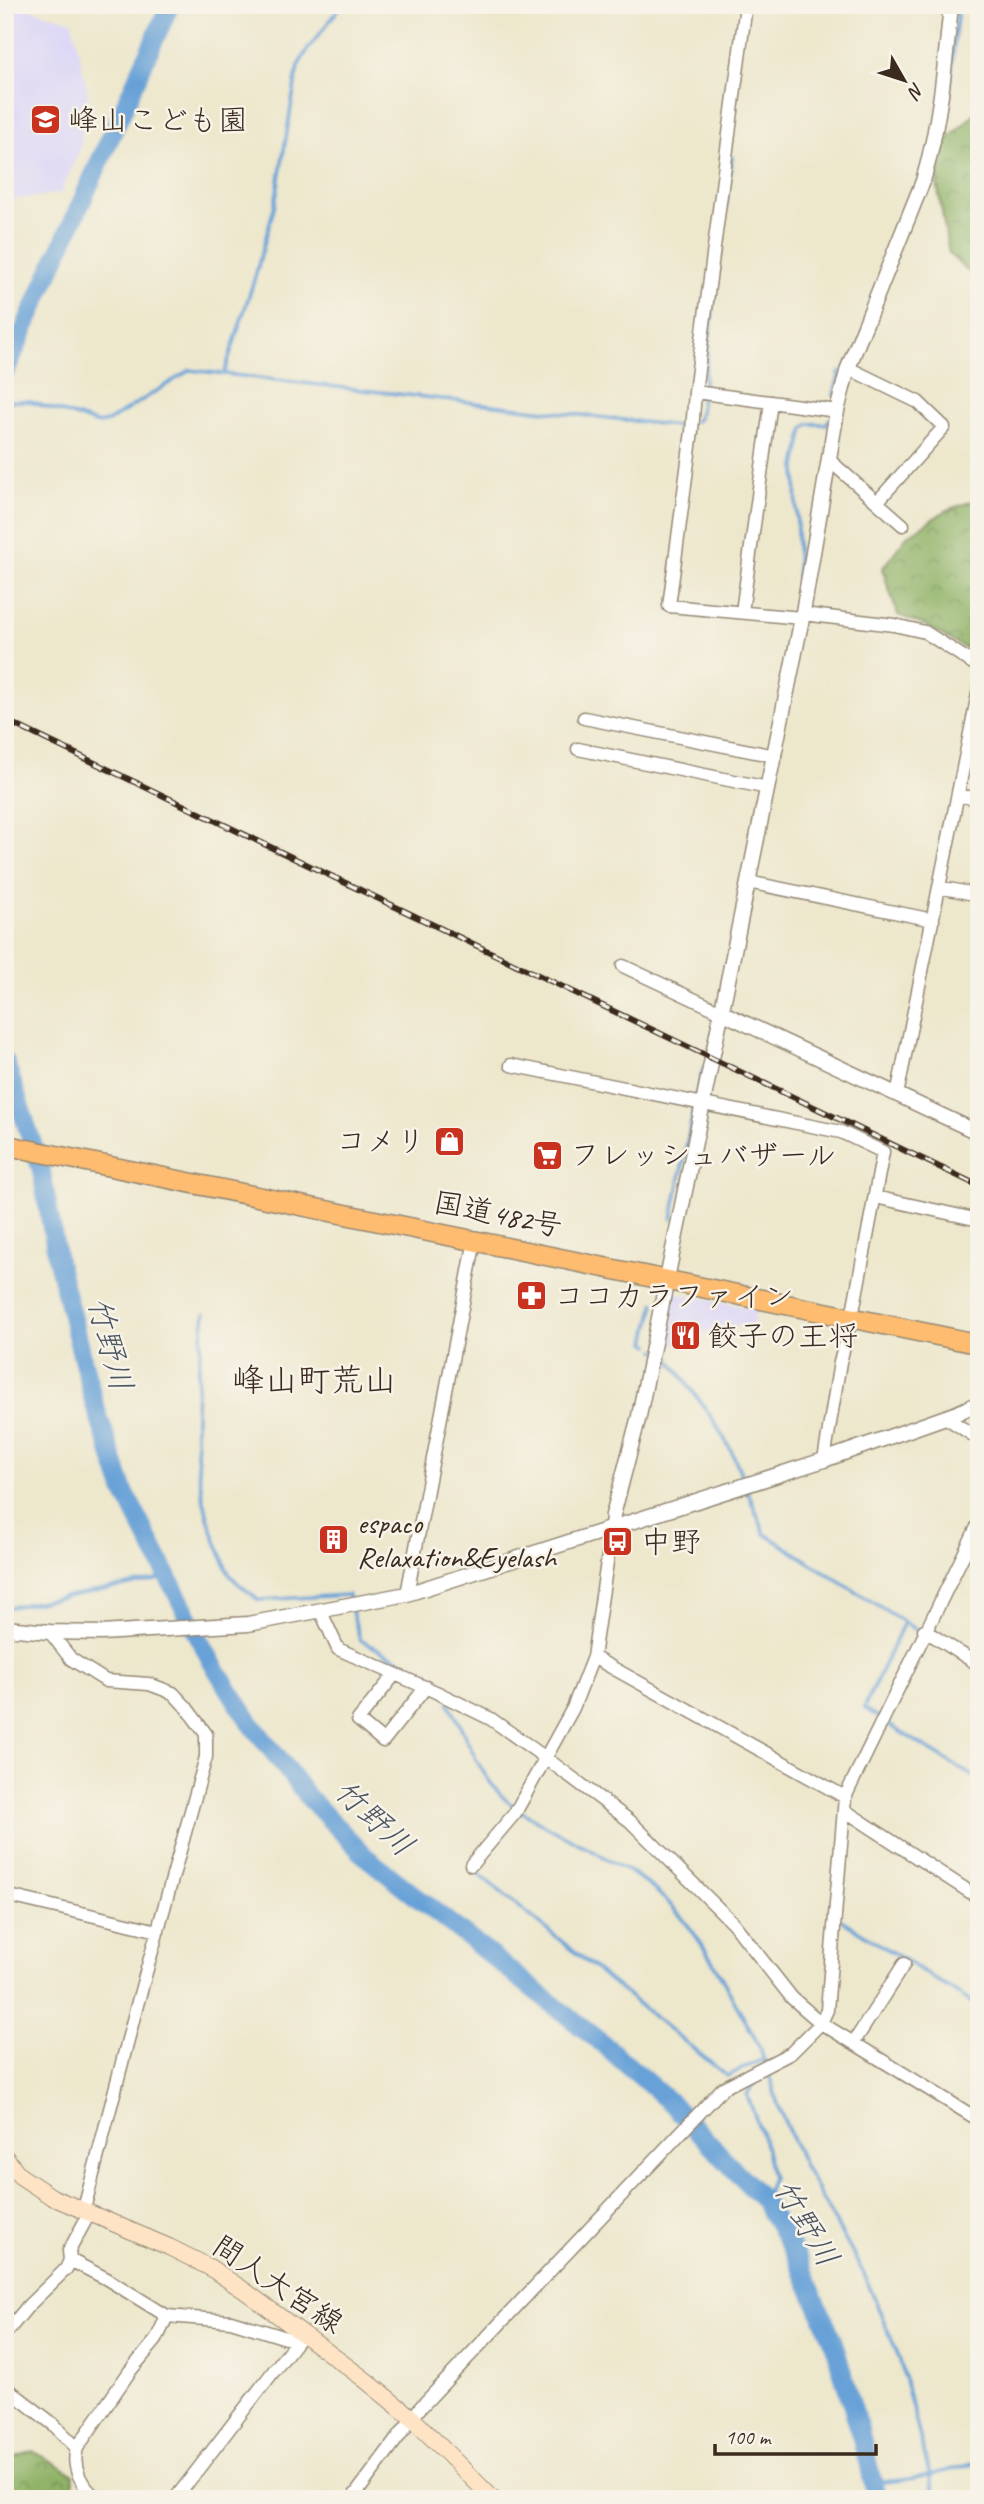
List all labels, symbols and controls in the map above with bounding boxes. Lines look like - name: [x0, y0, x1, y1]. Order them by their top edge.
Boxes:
- north arrow: [869, 46, 939, 116]
- text: N: [901, 78, 929, 105]
- place label: 峰山こども園: [68, 101, 248, 139]
- school or university icon: 峰山こども園: [28, 103, 62, 137]
- place label: コメリ: [336, 1122, 426, 1160]
- shop icon: コメリ: [432, 1124, 466, 1158]
- place label: フレッシュバザール: [570, 1136, 836, 1174]
- supermarket icon: フレッシュバザール: [530, 1138, 564, 1172]
- street label: 国道482号: [430, 1183, 566, 1245]
- place label: ココカラファイン: [554, 1277, 794, 1315]
- pharmacy icon: ココカラファイン: [514, 1279, 548, 1313]
- water label: 竹野川: [78, 1292, 142, 1396]
- place label: 餃子の王将: [708, 1317, 858, 1355]
- restaurant icon: 餃子の王将: [668, 1319, 702, 1353]
- district label: 峰山町荒山: [232, 1359, 397, 1401]
- place label: espaco Relaxation&Eyelash: [357, 1504, 558, 1576]
- building icon: espaco Relaxation&Eyelash: [317, 1523, 351, 1557]
- place label: 中野: [641, 1523, 701, 1561]
- bus stop icon: 中野: [601, 1525, 635, 1559]
- water label: 竹野川: [325, 1770, 423, 1866]
- water label: 竹野川: [764, 2171, 848, 2275]
- street label: 間人大宮線: [205, 2226, 351, 2342]
- scale bar: [715, 2413, 876, 2457]
- text: 100 m: [725, 2424, 772, 2450]

